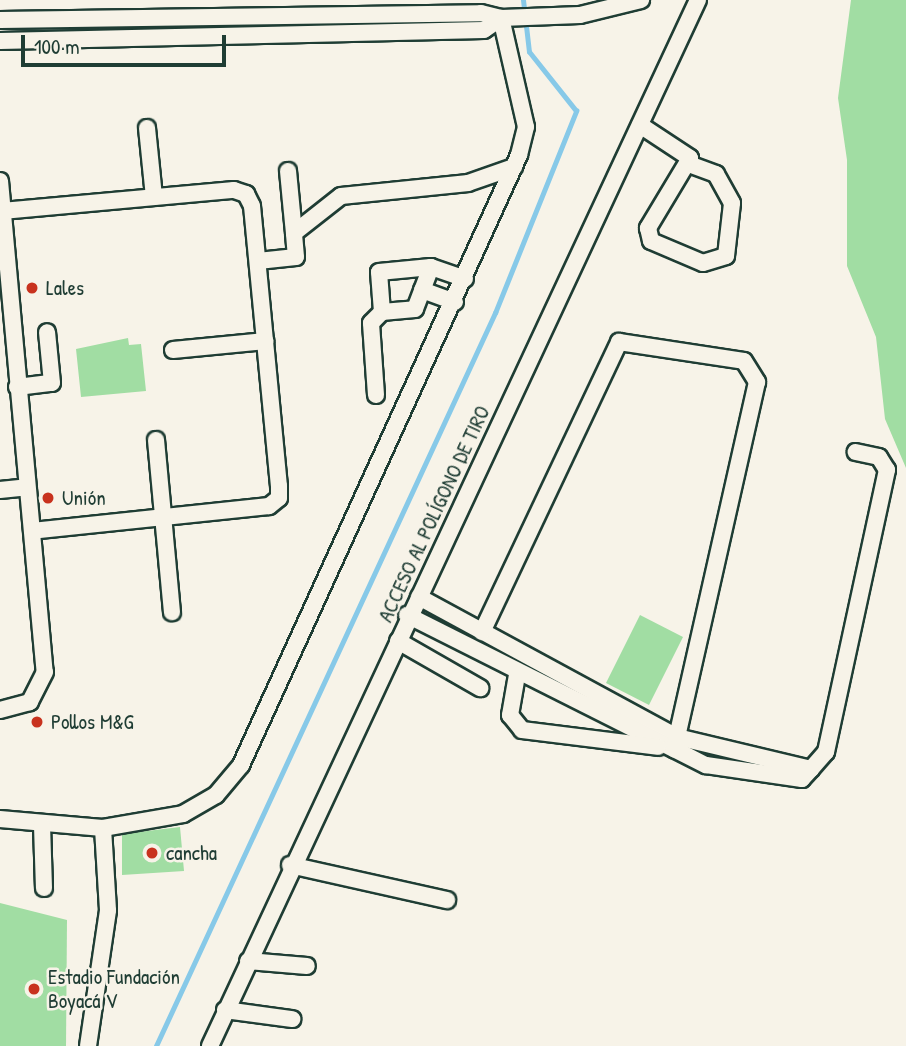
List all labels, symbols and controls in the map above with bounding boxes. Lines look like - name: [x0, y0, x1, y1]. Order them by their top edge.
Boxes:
- scale bar: [24, 21, 229, 65]
- text: 100 m: [34, 32, 80, 61]
- place label: Lales: [46, 275, 84, 301]
- marker: Lales: [24, 280, 40, 296]
- street label: ACCESO AL POLÍGONO DE TIRO: [373, 402, 495, 626]
- place label: Unión: [62, 485, 106, 511]
- marker: Unión: [40, 490, 56, 506]
- place label: Pollos M&G: [51, 709, 134, 735]
- marker: Pollos M&G: [29, 714, 45, 730]
- place label: cancha: [166, 840, 217, 866]
- marker: cancha: [144, 845, 160, 861]
- place label: Estadio Fundación Boyacá V: [48, 964, 180, 1014]
- marker: Estadio Fundación Boyacá V: [26, 981, 42, 997]

